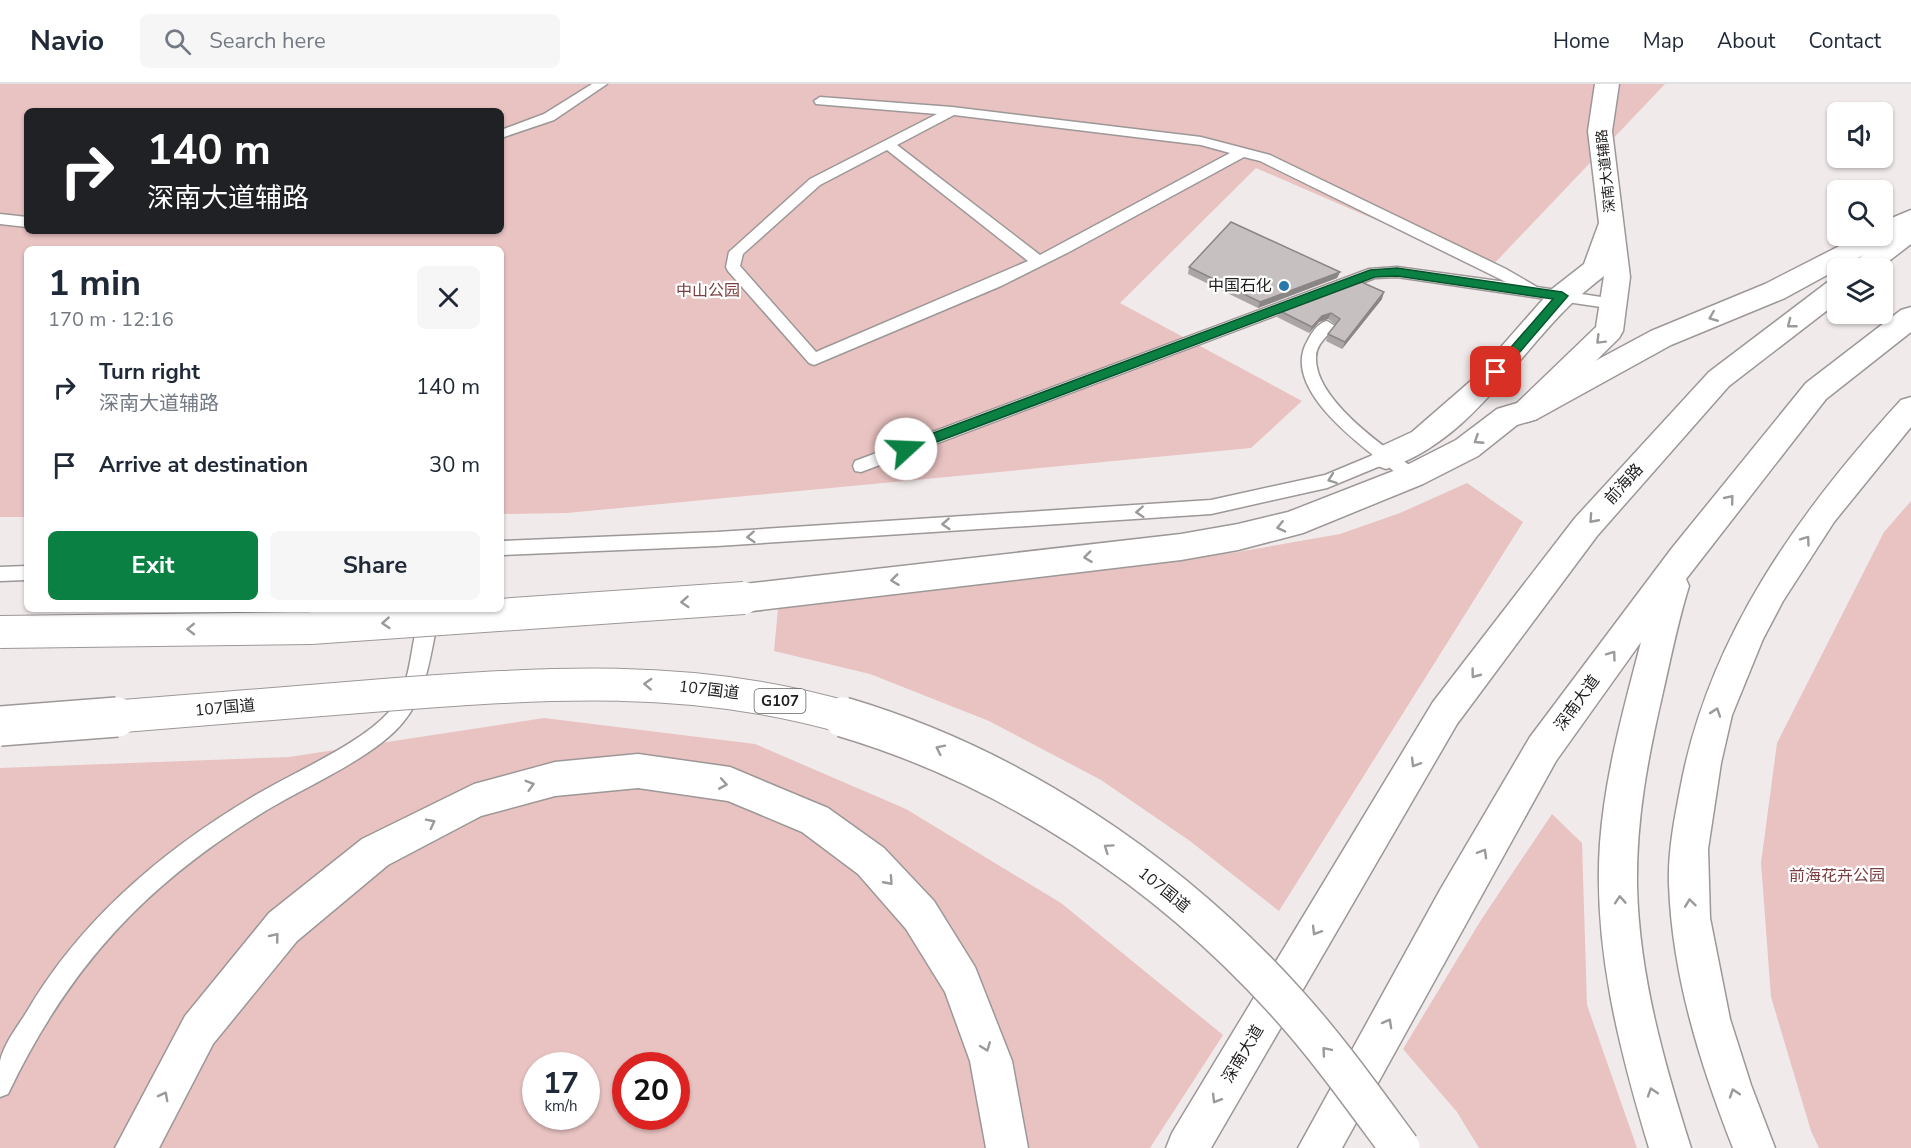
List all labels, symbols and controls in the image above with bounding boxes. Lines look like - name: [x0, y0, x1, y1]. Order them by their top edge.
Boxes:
- search box: [140, 14, 560, 68]
- text: Navio: [30, 22, 104, 60]
- icon: search: [161, 25, 194, 58]
- text: Search here: [209, 26, 326, 56]
- text: Home: [1553, 27, 1610, 55]
- text: Map: [1643, 27, 1684, 55]
- text: About: [1717, 27, 1775, 55]
- text: Contact: [1808, 27, 1881, 55]
- map controls: [1827, 102, 1893, 324]
- button: sound: [1827, 102, 1893, 168]
- text: 140 m: [147, 122, 271, 179]
- street label: 深南大道辅路: [1592, 128, 1620, 214]
- icon: right: [48, 132, 126, 210]
- text: 深南大道辅路: [147, 180, 309, 217]
- button: search: [1827, 180, 1893, 246]
- button: layers: [1827, 258, 1893, 324]
- text: 1 min: [48, 259, 141, 308]
- button: close: [417, 266, 480, 329]
- place label: 中国石化: [1208, 275, 1272, 297]
- marker: 中国石化: [1277, 279, 1291, 293]
- park label: 中山公园: [676, 280, 740, 302]
- text: 170 m · 12:16: [48, 306, 174, 333]
- one-way arrow: [1708, 310, 1719, 322]
- one-way arrow: [1787, 316, 1798, 327]
- one-way arrow: [1596, 332, 1607, 343]
- pin: [1470, 346, 1521, 397]
- icon: arrive: [1479, 355, 1512, 388]
- text: Turn right: [99, 357, 200, 387]
- icon: right: [48, 371, 81, 404]
- text: 140 m: [416, 372, 480, 402]
- text: 深南大道辅路: [99, 390, 219, 417]
- position arrow: [874, 417, 938, 481]
- one-way arrow: [1473, 433, 1484, 444]
- icon: arrive: [48, 449, 81, 482]
- text: Arrive at destination: [99, 450, 308, 480]
- text: 30 m: [429, 450, 480, 480]
- street label: 前海路: [1600, 459, 1648, 509]
- one-way arrow: [1327, 472, 1338, 484]
- one-way arrow: [1722, 495, 1733, 506]
- one-way arrow: [1136, 505, 1145, 518]
- one-way arrow: [1589, 512, 1600, 523]
- one-way arrow: [941, 518, 950, 531]
- one-way arrow: [1276, 519, 1286, 532]
- one-way arrow: [747, 530, 756, 543]
- button: Exit: [48, 531, 258, 600]
- button: Share: [270, 531, 480, 600]
- one-way arrow: [1799, 535, 1810, 546]
- one-way arrow: [1084, 551, 1093, 563]
- one-way arrow: [890, 573, 899, 586]
- one-way arrow: [681, 595, 690, 608]
- one-way arrow: [382, 616, 391, 629]
- one-way arrow: [187, 623, 196, 635]
- one-way arrow: [1605, 650, 1616, 661]
- one-way arrow: [1471, 667, 1482, 678]
- street label: 深南大道: [1549, 671, 1605, 735]
- street label: 107国道: [677, 675, 741, 705]
- one-way arrow: [644, 678, 653, 691]
- road number: G107: [754, 689, 806, 713]
- street label: 107国道: [194, 694, 256, 722]
- one-way arrow: [1709, 707, 1722, 718]
- one-way arrow: [935, 745, 946, 757]
- one-way arrow: [1411, 757, 1423, 768]
- one-way arrow: [718, 777, 728, 790]
- one-way arrow: [525, 780, 535, 793]
- one-way arrow: [425, 819, 436, 830]
- one-way arrow: [1103, 844, 1114, 855]
- one-way arrow: [1476, 849, 1487, 859]
- street label: 107国道: [1133, 862, 1195, 918]
- park label: 前海花卉公园: [1789, 865, 1885, 887]
- one-way arrow: [882, 874, 893, 885]
- one-way arrow: [1614, 896, 1627, 905]
- one-way arrow: [1685, 899, 1697, 908]
- one-way arrow: [1312, 925, 1323, 935]
- one-way arrow: [268, 933, 279, 944]
- one-way arrow: [1381, 1019, 1392, 1029]
- street label: 深南大道: [1217, 1021, 1269, 1087]
- one-way arrow: [979, 1041, 991, 1052]
- one-way arrow: [1323, 1047, 1334, 1058]
- speed limit sign: 20: [612, 1052, 690, 1130]
- text: 17: [543, 1063, 579, 1104]
- one-way arrow: [1647, 1087, 1659, 1098]
- one-way arrow: [1729, 1088, 1741, 1099]
- one-way arrow: [157, 1092, 168, 1103]
- one-way arrow: [1212, 1093, 1224, 1103]
- text: km/h: [544, 1096, 578, 1116]

